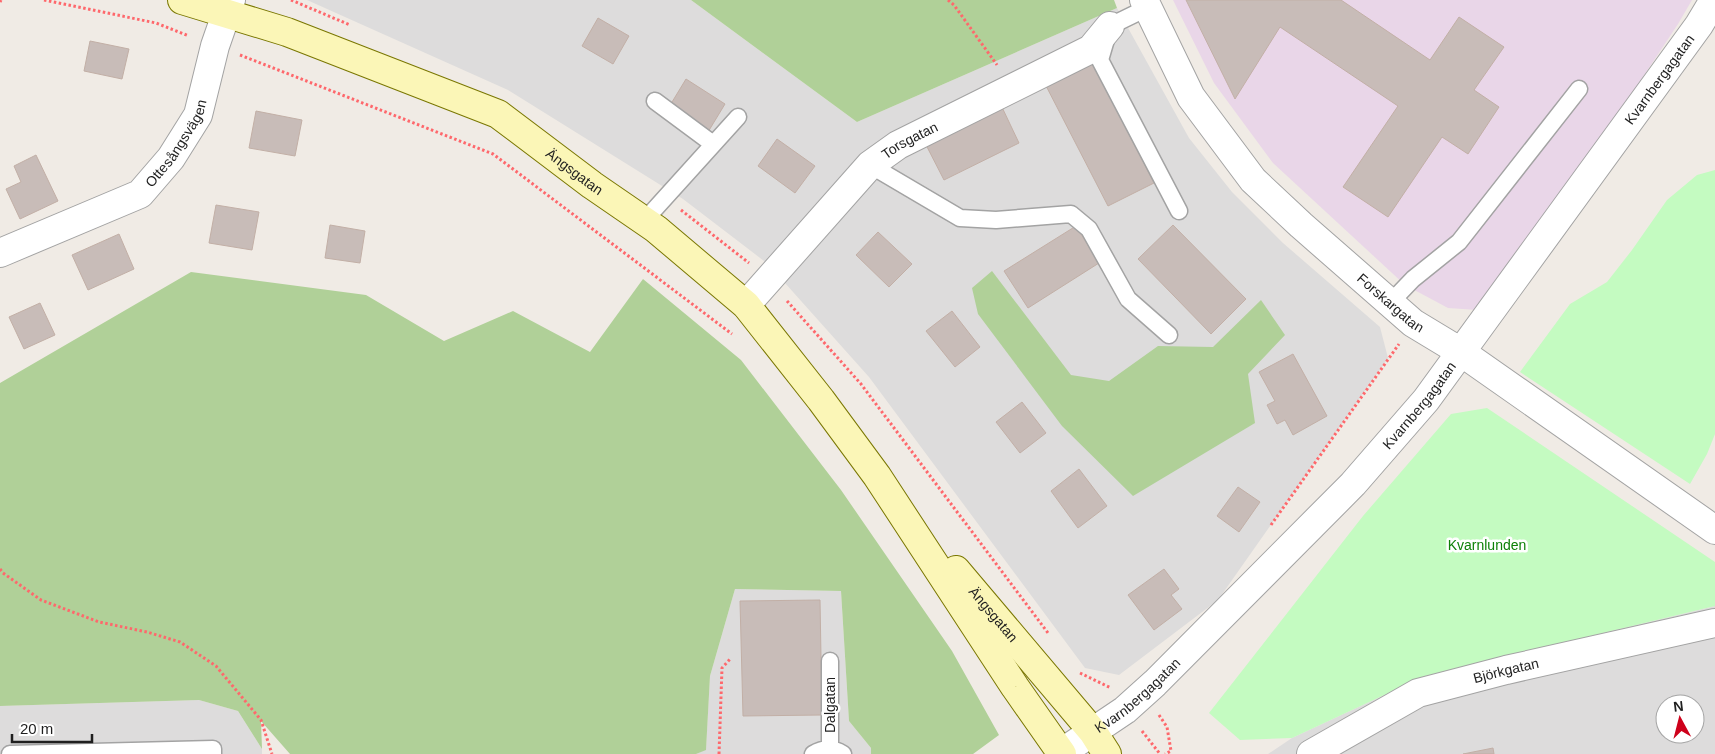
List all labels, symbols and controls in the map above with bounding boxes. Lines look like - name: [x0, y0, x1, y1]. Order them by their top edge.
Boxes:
- street label: Kvarnbergagatan: [1621, 31, 1697, 128]
- street label: Ottesångsvägen: [142, 98, 210, 190]
- street label: Torsgatan: [879, 119, 940, 162]
- street label: Ängsgatan: [543, 145, 606, 198]
- street label: Forskargatan: [1354, 270, 1427, 336]
- street label: Kvarnbergagatan: [1379, 359, 1459, 452]
- park label: Kvarnlunden: [1448, 537, 1526, 553]
- street label: Ängsgatan: [966, 584, 1021, 645]
- street label: Kvarnbergagatan: [1092, 654, 1183, 736]
- street label: Björkgatan: [1471, 655, 1540, 686]
- street label: Dalgatan: [822, 677, 838, 733]
- north arrow: [1655, 694, 1705, 744]
- text: N: [1672, 698, 1684, 715]
- scale bar: [12, 712, 92, 744]
- text: 20 m: [20, 720, 53, 737]

